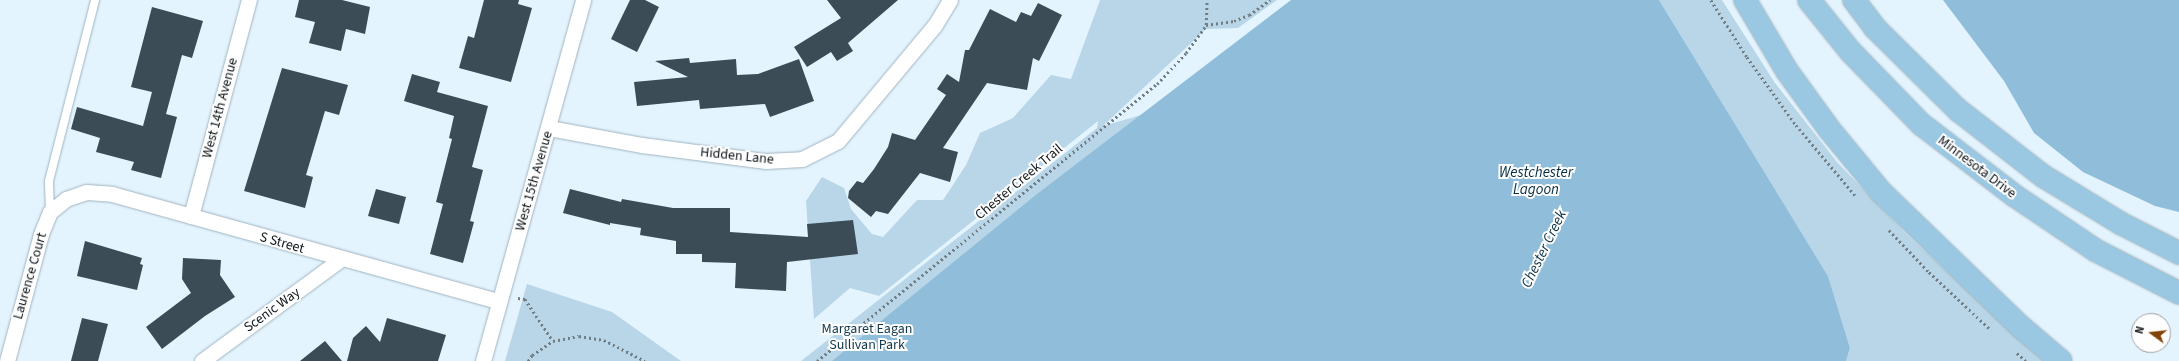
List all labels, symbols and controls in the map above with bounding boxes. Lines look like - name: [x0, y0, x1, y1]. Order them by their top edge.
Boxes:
- street label: West 14th Avenue: [199, 56, 241, 160]
- street label: West 15th Avenue: [512, 129, 556, 233]
- street label: Minnesota Drive: [1935, 132, 2019, 202]
- street label: Chester Creek Trail: [972, 141, 1066, 223]
- street label: Hidden Lane: [699, 144, 775, 168]
- water label: Westchester Lagoon: [1499, 163, 1573, 198]
- water label: Chester Creek: [1517, 207, 1571, 291]
- street label: S Street: [258, 229, 306, 257]
- street label: Laurence Court: [10, 231, 50, 321]
- street label: Scenic Way: [241, 284, 303, 336]
- north arrow: [2131, 313, 2171, 353]
- park label: Margaret Eagan Sullivan Park: [822, 321, 912, 354]
- text: N: [2132, 325, 2148, 336]

